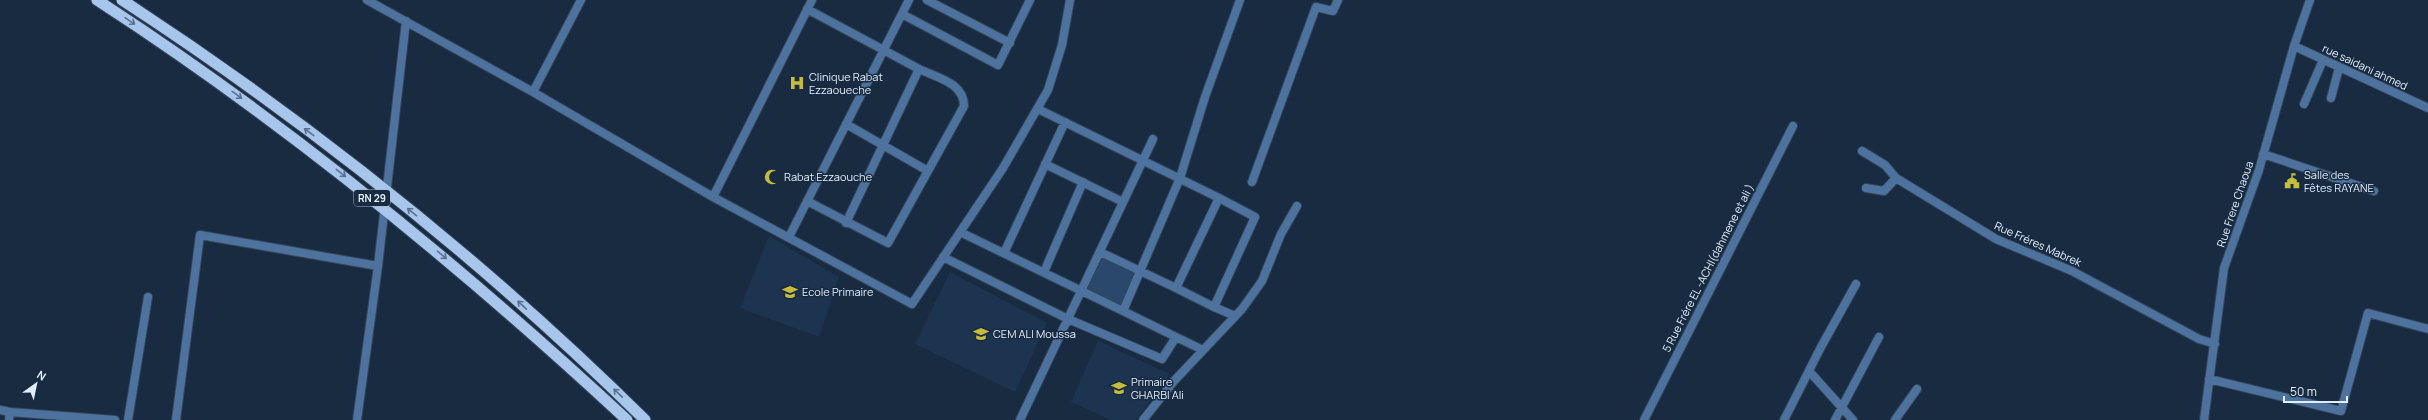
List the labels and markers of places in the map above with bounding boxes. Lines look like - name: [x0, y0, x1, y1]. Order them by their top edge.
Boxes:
- place label: Clinique Rabat Ezzaoueche: [809, 69, 883, 97]
- hospital icon: Clinique Rabat Ezzaoueche: [788, 74, 806, 92]
- place label: Salle des Fêtes RAYANE: [2304, 167, 2374, 195]
- mosque icon: Rabat Ezzaouche: [763, 168, 781, 186]
- place label: Rabat Ezzaouche: [784, 169, 873, 184]
- public building icon: Salle des Fêtes RAYANE: [2283, 172, 2301, 190]
- school or university icon: Ecole Primaire: [781, 283, 799, 301]
- place label: Ecole Primaire: [802, 284, 874, 299]
- school or university icon: CEM ALI Moussa: [972, 325, 990, 343]
- place label: CEM ALI Moussa: [993, 326, 1076, 341]
- place label: Primaire GHARBI Ali: [1131, 374, 1184, 402]
- school or university icon: Primaire GHARBI Ali: [1110, 379, 1128, 397]

